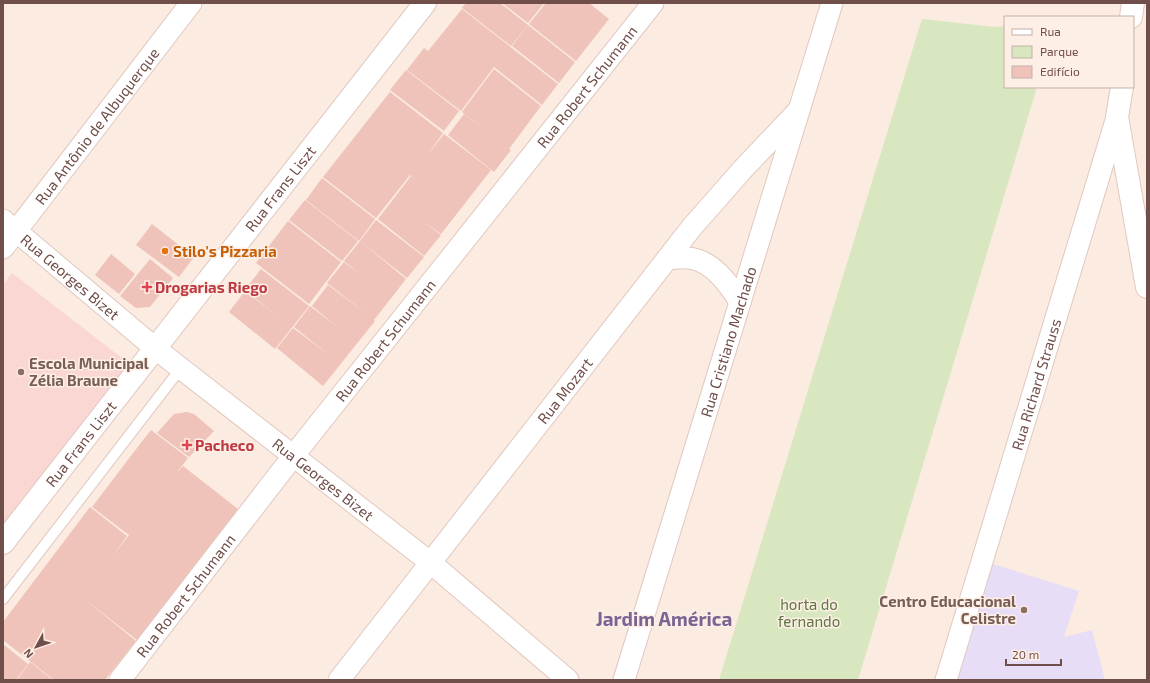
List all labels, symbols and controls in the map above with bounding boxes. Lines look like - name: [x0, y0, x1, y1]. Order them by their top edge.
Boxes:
- legend: [1004, 16, 1134, 88]
- street label: Rua Robert Schumann: [533, 22, 641, 151]
- text: Rua: [1040, 24, 1061, 38]
- street label: Rua Antônio de Albuquerque: [31, 44, 163, 208]
- text: Parque: [1040, 44, 1078, 58]
- text: Edifício: [1040, 64, 1080, 78]
- street label: Rua Frans Liszt: [241, 142, 319, 235]
- street label: Rua Georges Bizet: [17, 230, 123, 324]
- place label: Stilo's Pizzaria: [173, 242, 277, 260]
- marker: Stilo's Pizzaria: [160, 246, 170, 256]
- street label: Rua Cristiano Machado: [696, 264, 760, 419]
- street label: Rua Robert Schumann: [331, 276, 439, 405]
- place label: Drogarias Riego: [155, 278, 268, 296]
- marker: Drogarias Riego: [142, 282, 152, 292]
- street label: Rua Richard Strauss: [1007, 316, 1064, 452]
- place label: Escola Municipal Zélia Braune: [29, 354, 149, 389]
- street label: Rua Mozart: [533, 354, 596, 427]
- marker: Escola Municipal Zélia Braune: [16, 367, 26, 377]
- street label: Rua Frans Liszt: [42, 397, 120, 490]
- street label: Rua Georges Bizet: [269, 434, 378, 524]
- place label: Pacheco: [195, 436, 254, 454]
- marker: Pacheco: [182, 440, 192, 450]
- street label: Rua Robert Schumann: [132, 530, 239, 661]
- place label: Centro Educacional Celistre: [879, 592, 1016, 627]
- park label: horta do fernando: [778, 595, 840, 630]
- marker: Centro Educacional Celistre: [1019, 605, 1029, 615]
- district label: Jardim América: [596, 607, 732, 630]
- north arrow: [16, 627, 56, 667]
- scale bar: [1006, 641, 1061, 667]
- text: N: [20, 646, 35, 661]
- text: 20 m: [1012, 647, 1039, 661]

